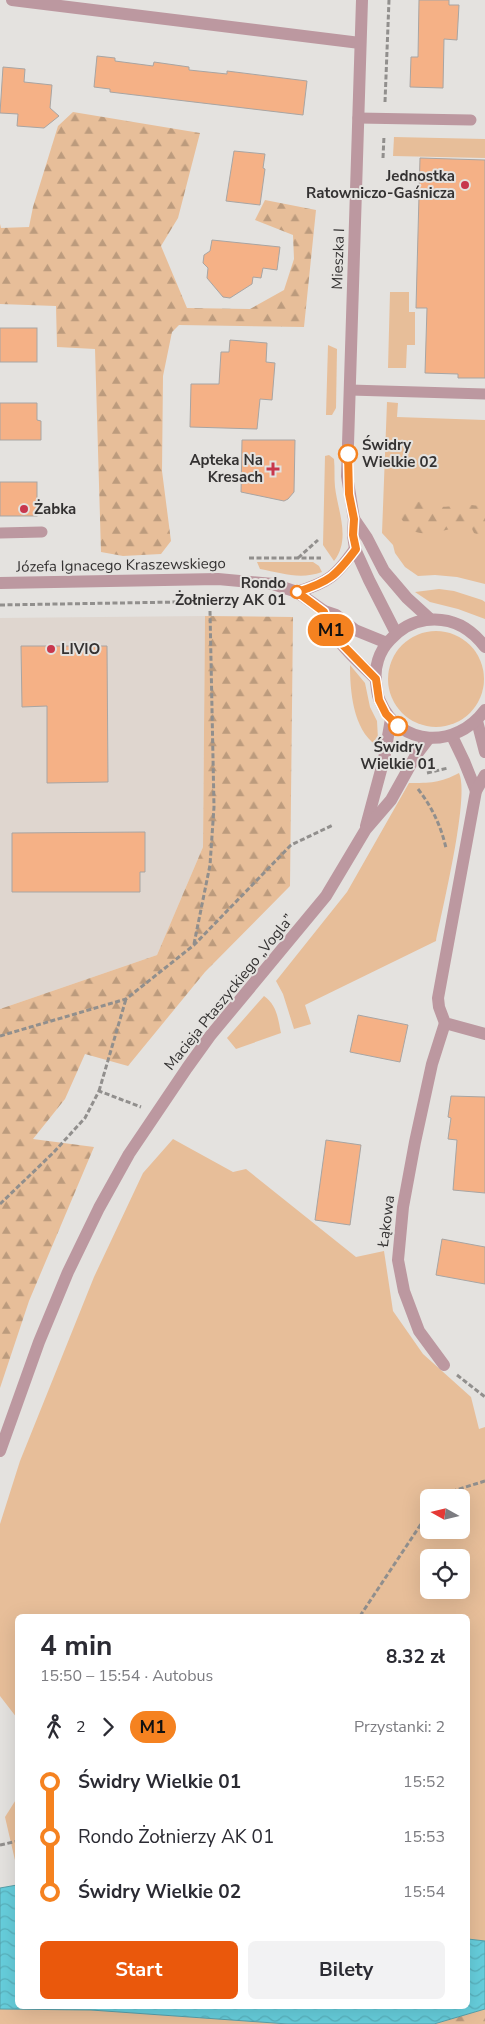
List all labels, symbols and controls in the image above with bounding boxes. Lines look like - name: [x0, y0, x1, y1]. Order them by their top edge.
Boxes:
- place label: Jednostka Ratowniczo-Gaśnicza: [306, 166, 455, 203]
- marker: Jednostka Ratowniczo-Gaśnicza: [459, 179, 471, 191]
- street label: Mieszka I: [327, 228, 349, 290]
- place label: Świdry Wielkie 02: [362, 435, 437, 472]
- marker: Świdry Wielkie 02: [338, 444, 358, 464]
- place label: Apteka Na Kresach: [189, 450, 263, 487]
- marker: Apteka Na Kresach: [267, 463, 279, 475]
- place label: Żabka: [34, 499, 76, 519]
- marker: Żabka: [18, 503, 30, 515]
- street label: Józefa Ignacego Kraszewskiego: [15, 553, 226, 577]
- place label: Rondo Żołnierzy AK 01: [175, 573, 286, 610]
- marker: Rondo Żołnierzy AK 01: [290, 585, 304, 599]
- line badge: M1: [308, 614, 354, 646]
- text: M1: [318, 618, 344, 642]
- place label: LIVIO: [61, 639, 100, 659]
- marker: LIVIO: [45, 643, 57, 655]
- marker: Świdry Wielkie 01: [388, 716, 408, 736]
- place label: Świdry Wielkie 01: [360, 737, 436, 774]
- street label: Macieja Ptaszyckiego „Vogla”: [160, 910, 298, 1074]
- street label: Łąkowa: [373, 1194, 399, 1249]
- north arrow: [420, 1489, 470, 1539]
- map controls: [420, 1489, 470, 1599]
- button: locate: [420, 1549, 470, 1599]
- text: 4 min: [40, 1627, 112, 1665]
- text: 8.32 zł: [386, 1644, 445, 1670]
- text: 15:50 – 15:54 · Autobus: [40, 1665, 213, 1687]
- icon: walk: [40, 1713, 68, 1741]
- icon: forward: [94, 1713, 122, 1741]
- text: M1: [140, 1715, 166, 1739]
- text: 2: [76, 1716, 86, 1738]
- text: Przystanki: 2: [354, 1716, 445, 1738]
- text: Świdry Wielkie 01: [78, 1769, 241, 1795]
- text: 15:52: [403, 1771, 445, 1793]
- text: Rondo Żołnierzy AK 01: [78, 1824, 274, 1850]
- text: 15:53: [403, 1826, 445, 1848]
- text: Świdry Wielkie 02: [78, 1879, 241, 1905]
- text: 15:54: [403, 1881, 445, 1903]
- button: Start: [40, 1941, 238, 1999]
- button: Bilety: [248, 1941, 445, 1999]

